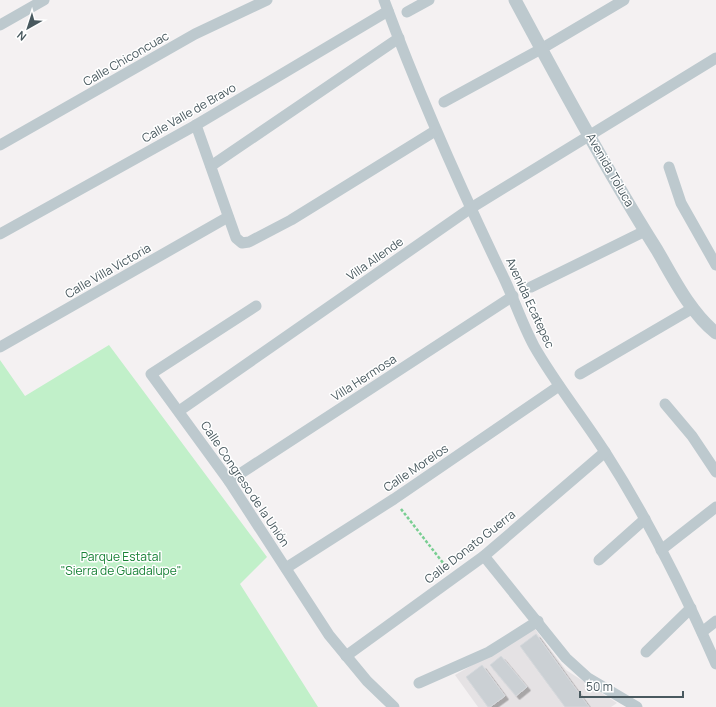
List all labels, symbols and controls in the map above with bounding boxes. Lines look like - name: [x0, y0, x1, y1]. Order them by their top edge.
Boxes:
- north arrow: [8, 8, 48, 48]
- street label: Calle Chiconcuac: [80, 27, 172, 90]
- text: N: [14, 28, 29, 44]
- street label: Calle Valle de Bravo: [139, 79, 239, 146]
- street label: Avenida Toluca: [582, 130, 638, 210]
- street label: Villa Allende: [343, 233, 407, 284]
- street label: Calle Villa Victoria: [62, 239, 154, 302]
- street label: Avenida Ecatepec: [502, 255, 559, 351]
- street label: Villa Hermosa: [328, 350, 399, 405]
- street label: Calle Congreso de la Unión: [197, 418, 294, 550]
- street label: Calle Morelos: [380, 440, 451, 496]
- street label: Calle Donato Guerra: [421, 506, 519, 587]
- park label: Parque Estatal "Sierra de Guadalupe": [61, 548, 181, 579]
- scale bar: [580, 673, 683, 699]
- text: 50 m: [586, 678, 613, 695]

